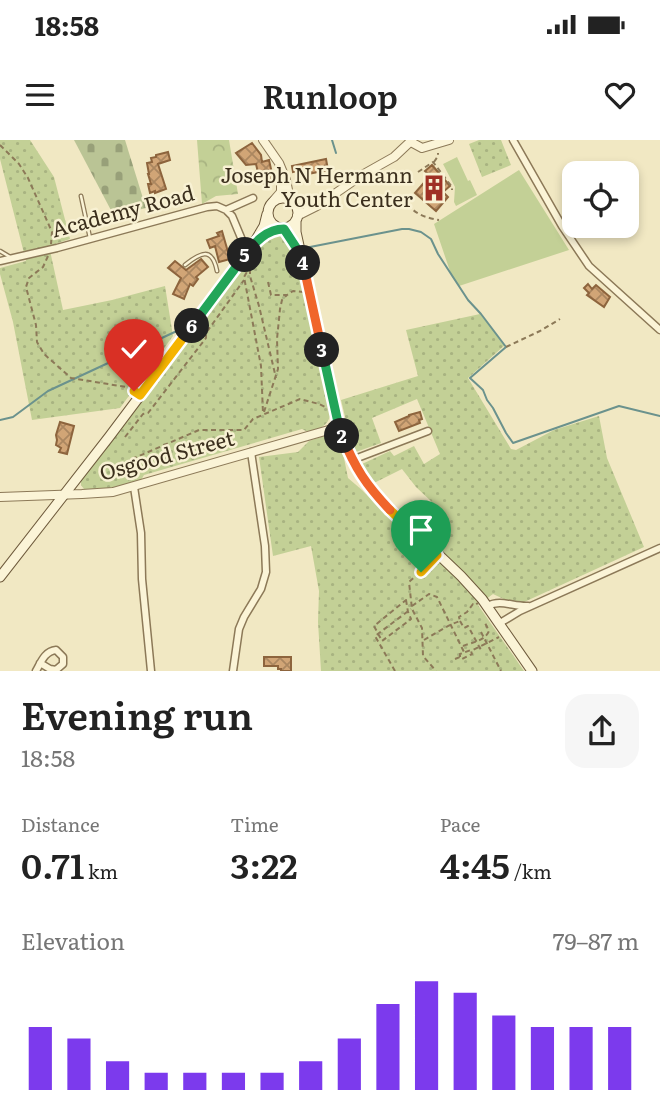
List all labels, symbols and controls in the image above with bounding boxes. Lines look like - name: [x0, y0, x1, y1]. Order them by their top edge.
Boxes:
- text: 18:58: [35, 5, 99, 44]
- text: Runloop: [262, 71, 398, 119]
- icon: menu: [21, 76, 59, 114]
- icon: heart: [601, 76, 639, 114]
- place label: Joseph N Hermann Youth Center: [220, 158, 413, 213]
- map controls: [562, 161, 639, 238]
- button: locate: [562, 161, 639, 238]
- building icon: Joseph N Hermann Youth Center: [419, 173, 449, 203]
- street label: Academy Road: [47, 176, 197, 244]
- pin: 5: [228, 237, 262, 272]
- text: 5: [239, 240, 250, 268]
- pin: 4: [286, 246, 320, 280]
- text: 4: [297, 248, 308, 276]
- pin: 6: [174, 308, 210, 344]
- text: 6: [186, 311, 197, 339]
- pin: [104, 319, 164, 391]
- icon: check: [115, 330, 153, 368]
- pin: 3: [304, 332, 340, 368]
- text: 3: [316, 335, 327, 363]
- pin: 2: [324, 418, 360, 454]
- street label: Osgood Street: [95, 421, 238, 486]
- text: 2: [336, 421, 347, 449]
- pin: [391, 500, 451, 572]
- icon: arrive: [402, 511, 440, 549]
- text: Evening run: [21, 685, 253, 742]
- button: share: [565, 694, 639, 768]
- text: 18:58: [21, 740, 75, 774]
- text: Distance: [21, 810, 100, 838]
- text: Time: [230, 810, 279, 838]
- text: Pace: [440, 810, 480, 838]
- text: 0.71: [21, 838, 84, 890]
- text: 3:22: [230, 838, 298, 890]
- text: 4:45: [440, 838, 510, 890]
- text: km: [84, 857, 118, 885]
- text: /km: [510, 857, 552, 885]
- text: Elevation: [21, 923, 125, 957]
- text: 79–87 m: [553, 923, 639, 957]

